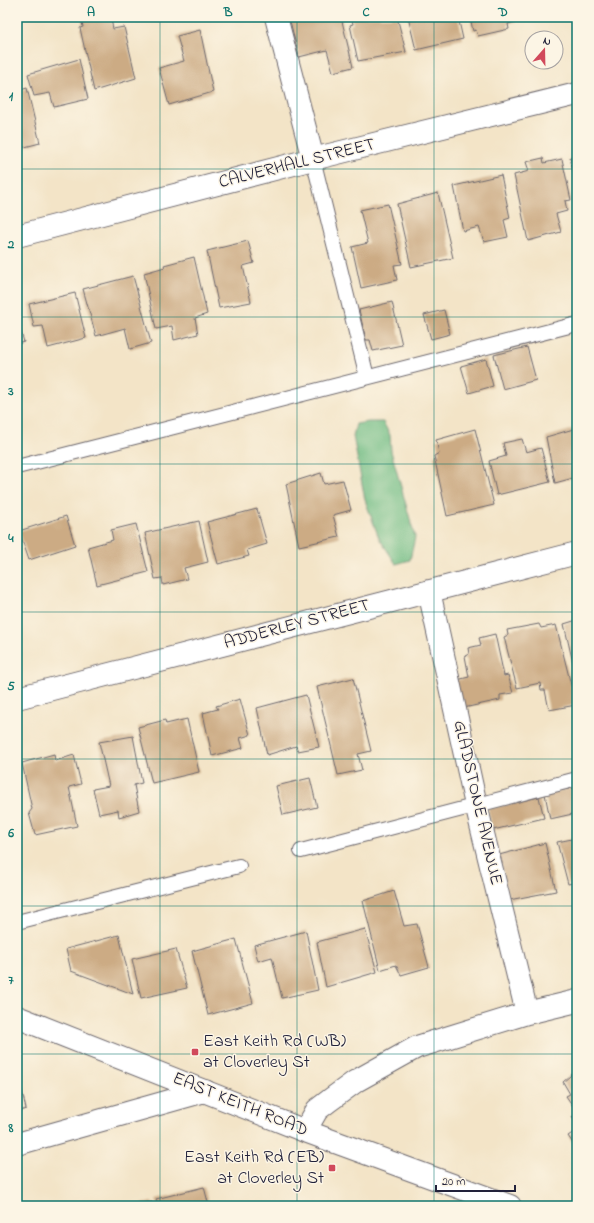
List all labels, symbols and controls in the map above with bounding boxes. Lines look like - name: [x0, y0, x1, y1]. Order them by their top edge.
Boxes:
- text: A: [87, 3, 95, 22]
- text: B: [223, 3, 233, 22]
- text: C: [362, 3, 370, 22]
- text: D: [497, 3, 508, 22]
- north arrow: [524, 30, 564, 70]
- text: N: [541, 33, 553, 50]
- text: 1: [9, 87, 14, 106]
- street label: CALVERHALL STREET: [216, 132, 378, 196]
- text: 2: [7, 235, 15, 254]
- text: 3: [7, 382, 14, 401]
- text: 4: [7, 529, 14, 548]
- street label: ADDERLEY STREET: [221, 593, 373, 657]
- text: 5: [7, 677, 15, 696]
- street label: GLADSTONE AVENUE: [445, 718, 509, 888]
- text: 6: [7, 824, 14, 843]
- text: 7: [8, 971, 14, 990]
- place label: East Keith Rd (WB) at Cloverley St: [203, 1029, 346, 1076]
- marker: East Keith Rd (WB) at Cloverley St: [190, 1047, 200, 1057]
- street label: EAST KEITH ROAD: [168, 1066, 312, 1144]
- text: 8: [8, 1119, 14, 1138]
- place label: East Keith Rd (EB) at Cloverley St: [184, 1145, 324, 1192]
- marker: East Keith Rd (EB) at Cloverley St: [327, 1163, 337, 1173]
- scale bar: [436, 1167, 515, 1193]
- text: 20 m: [442, 1173, 465, 1191]

